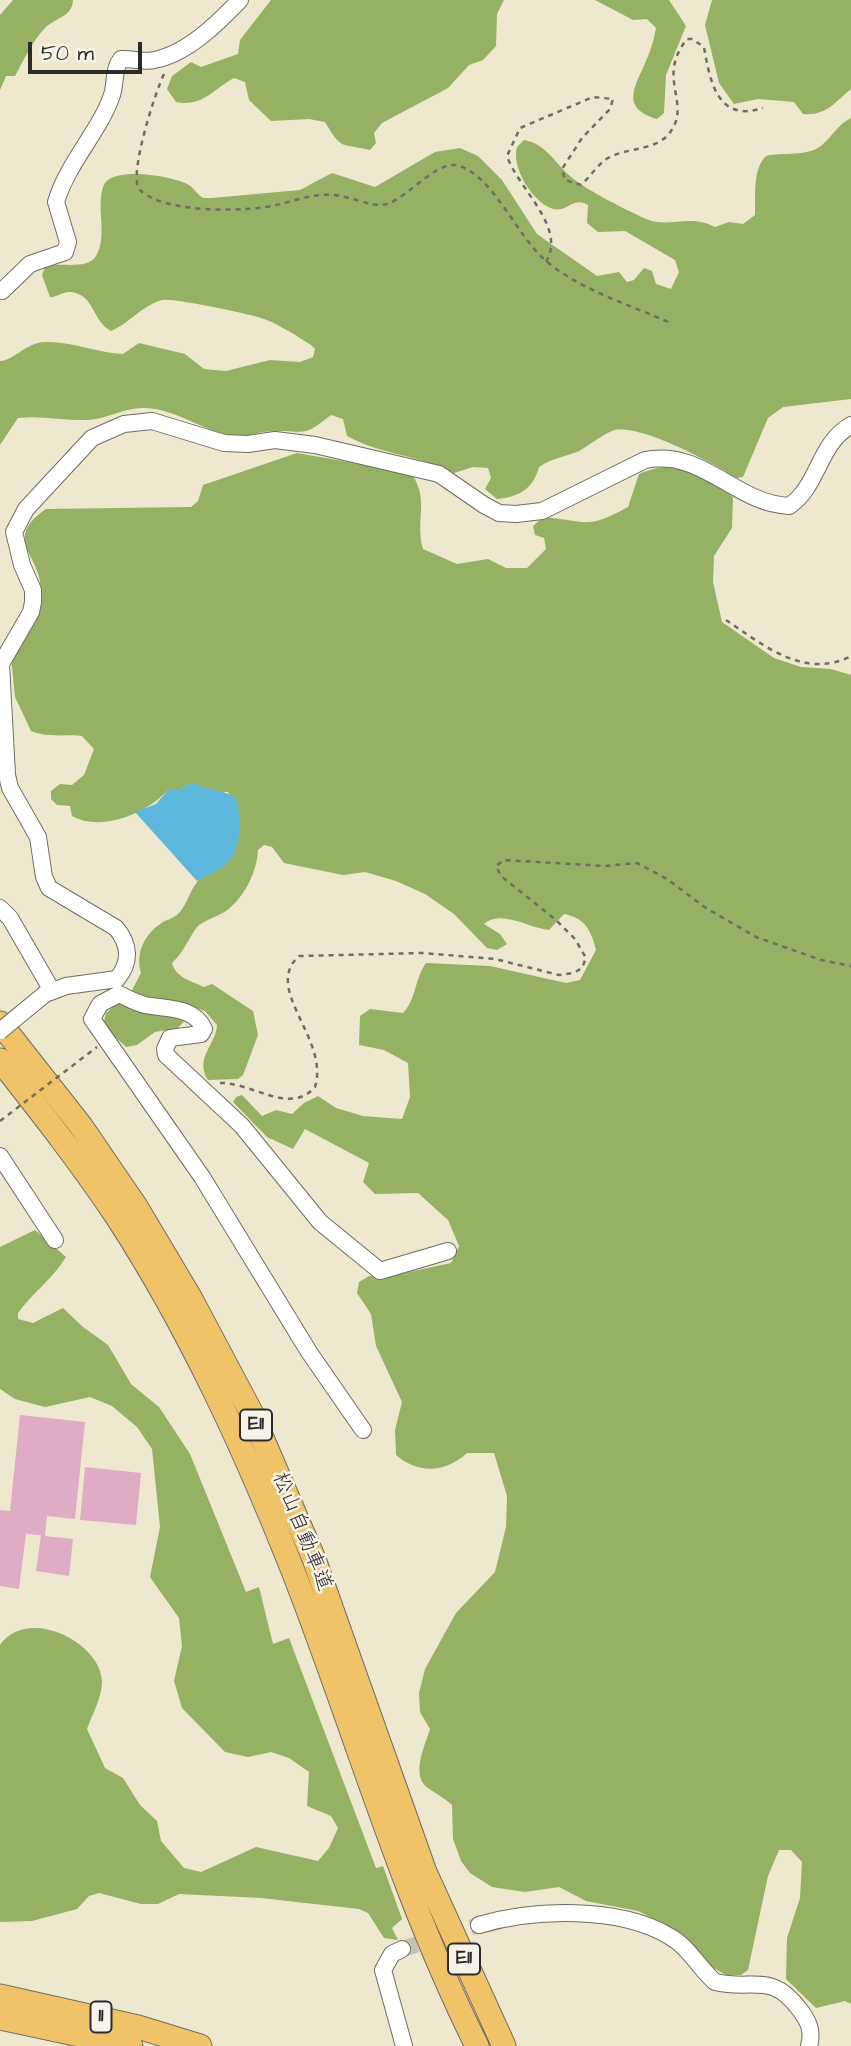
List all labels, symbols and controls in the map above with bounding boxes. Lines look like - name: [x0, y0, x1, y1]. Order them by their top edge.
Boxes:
- scale bar: [32, 28, 145, 72]
- text: 50 m: [41, 39, 94, 68]
- road number: E11: [240, 1410, 272, 1441]
- street label: 松山自動車道: [266, 1469, 336, 1595]
- road number: E11: [448, 1943, 480, 1974]
- road number: 11: [90, 2002, 112, 2033]

